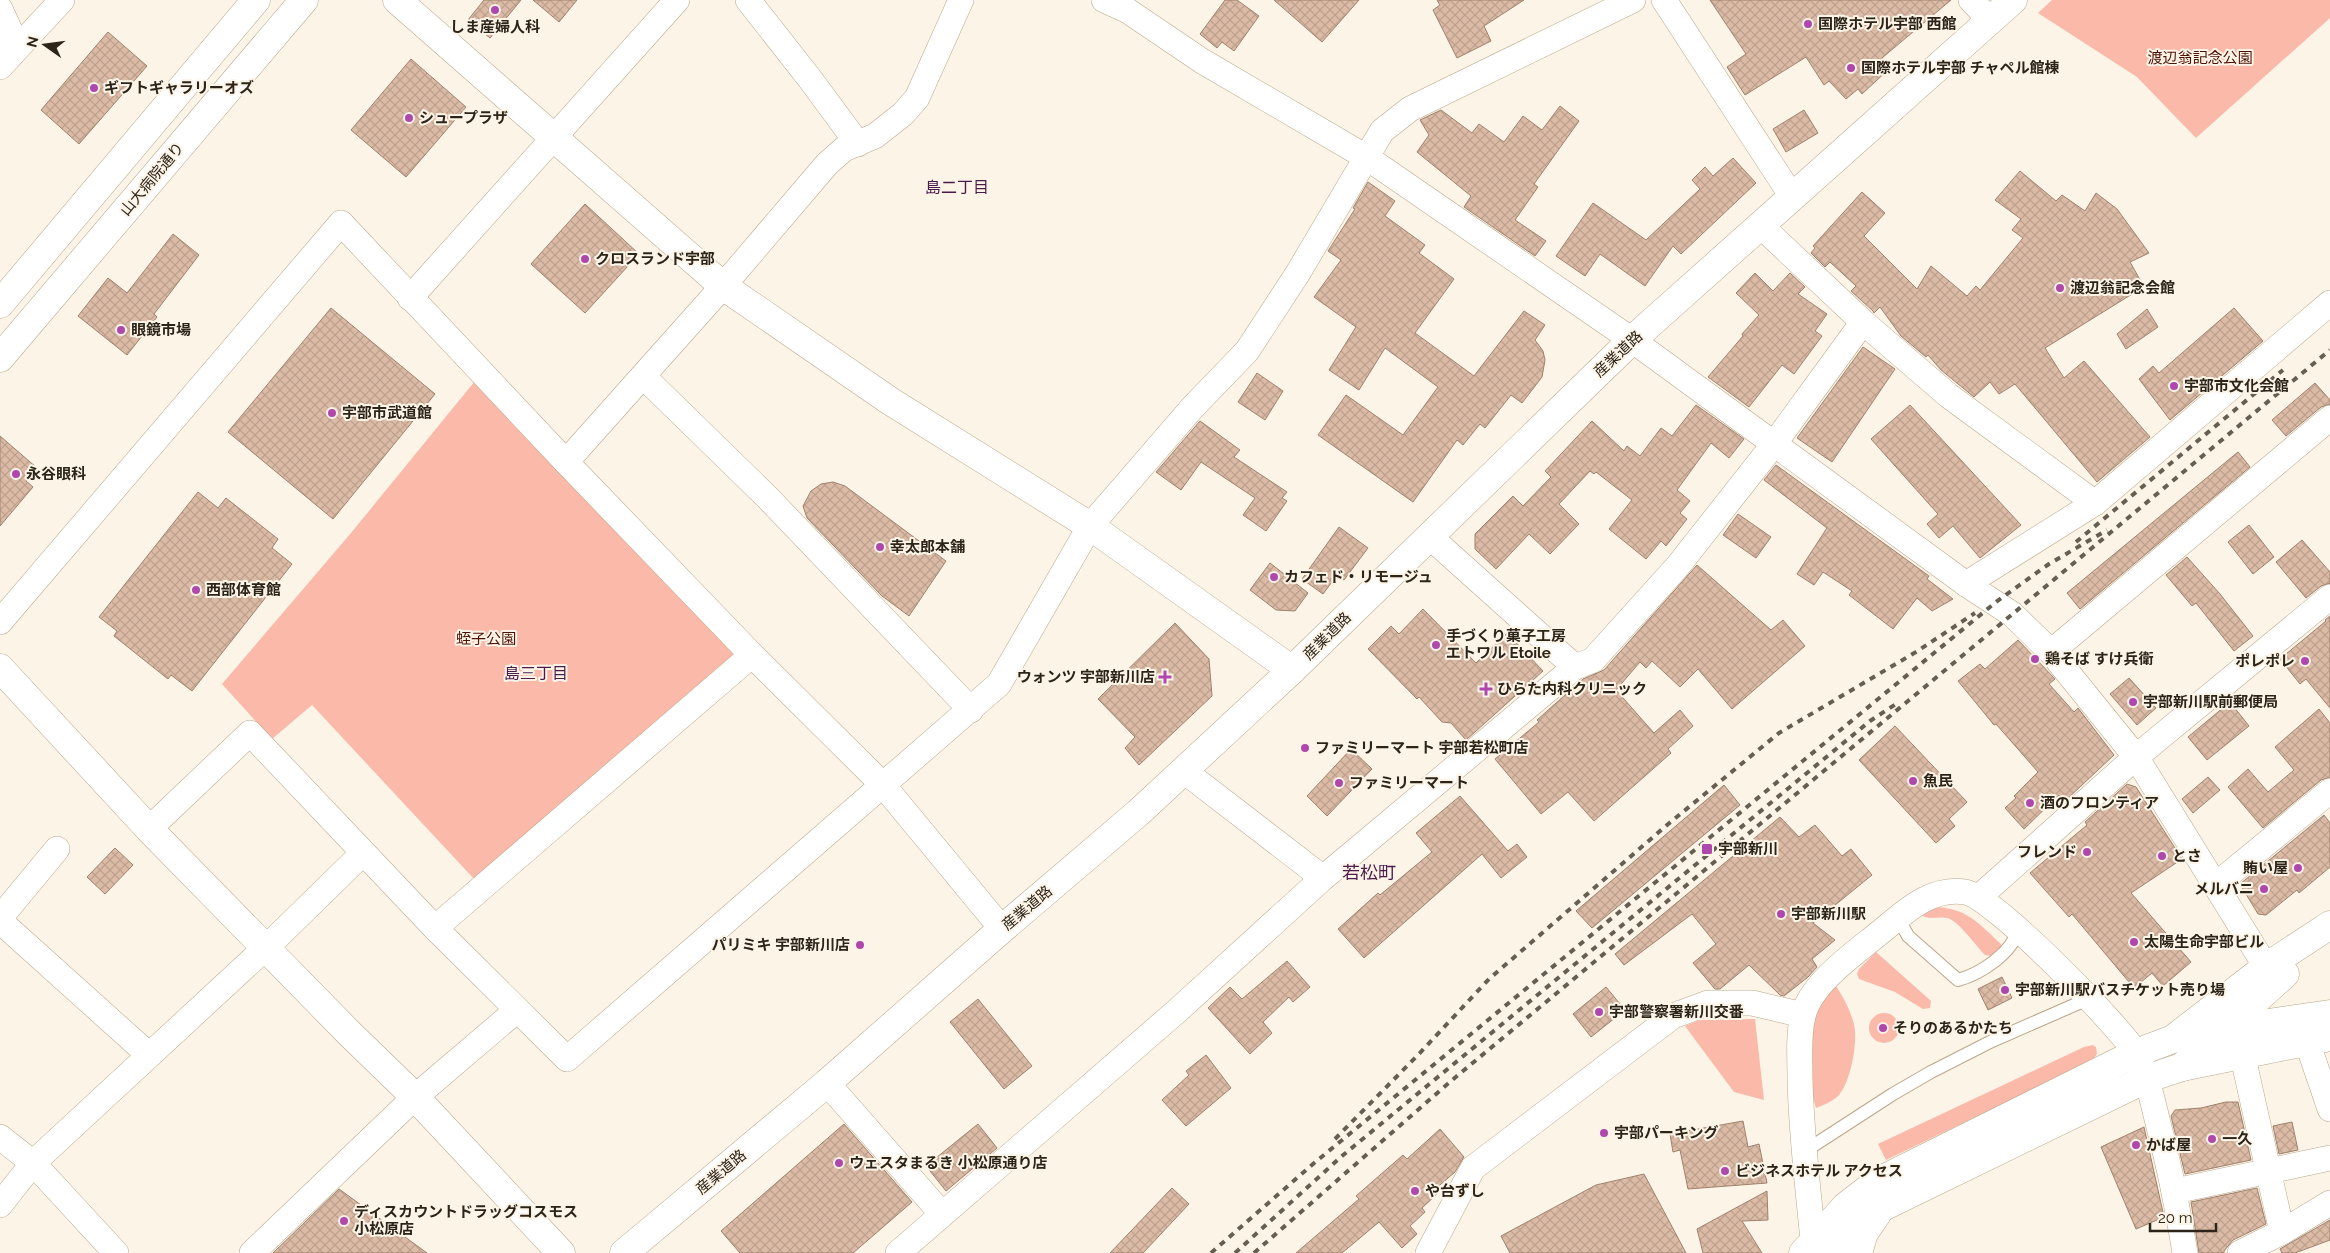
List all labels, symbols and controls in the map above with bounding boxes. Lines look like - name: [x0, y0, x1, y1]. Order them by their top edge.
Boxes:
- marker: しま産婦人科: [489, 4, 501, 16]
- place label: 国際ホテル宇部 西館: [1818, 15, 1957, 33]
- place label: しま産婦人科: [450, 18, 540, 36]
- marker: 国際ホテル宇部 西館: [1802, 18, 1814, 30]
- north arrow: [20, 20, 70, 70]
- text: N: [23, 35, 41, 49]
- park label: 渡辺翁記念公園: [2147, 49, 2253, 67]
- place label: 国際ホテル宇部 チャペル館棟: [1861, 59, 2059, 77]
- marker: 国際ホテル宇部 チャペル館棟: [1845, 62, 1857, 74]
- place label: ギフトギャラリーオズ: [104, 79, 254, 97]
- marker: ギフトギャラリーオズ: [88, 82, 100, 94]
- place label: シュープラザ: [419, 109, 508, 127]
- marker: シュープラザ: [403, 112, 415, 124]
- street label: 山大病院通り: [116, 139, 188, 219]
- district label: 島二丁目: [925, 178, 989, 197]
- place label: クロスランド宇部: [595, 250, 715, 268]
- marker: クロスランド宇部: [579, 253, 591, 265]
- place label: 渡辺翁記念会館: [2070, 279, 2175, 297]
- marker: 渡辺翁記念会館: [2054, 282, 2066, 294]
- place label: 眼鏡市場: [131, 321, 191, 339]
- marker: 眼鏡市場: [115, 324, 127, 336]
- street label: 産業道路: [1590, 327, 1646, 381]
- place label: 宇部市文化会館: [2184, 377, 2289, 395]
- marker: 宇部市文化会館: [2168, 380, 2180, 392]
- place label: 宇部市武道館: [342, 404, 432, 422]
- marker: 宇部市武道館: [326, 407, 338, 419]
- place label: 永谷眼科: [26, 465, 86, 483]
- marker: 永谷眼科: [10, 468, 22, 480]
- place label: 幸太郎本舗: [890, 538, 965, 556]
- marker: 幸太郎本舗: [874, 541, 886, 553]
- place label: カフェド・リモージュ: [1284, 568, 1433, 586]
- marker: カフェド・リモージュ: [1268, 571, 1280, 583]
- place label: 西部体育館: [206, 581, 281, 599]
- marker: 西部体育館: [190, 584, 202, 596]
- street label: 産業道路: [1299, 608, 1355, 664]
- place label: 手づくり菓子工房 エトワル Etoile: [1446, 627, 1566, 662]
- park label: 蛭子公園: [456, 630, 516, 648]
- marker: 手づくり菓子工房 エトワル Etoile: [1430, 639, 1442, 651]
- place label: 鶏そば すけ兵衛: [2045, 650, 2154, 668]
- place label: ポレポレ: [2235, 652, 2295, 670]
- marker: 鶏そば すけ兵衛: [2029, 653, 2041, 665]
- marker: ポレポレ: [2299, 655, 2311, 667]
- district label: 島三丁目: [504, 664, 568, 683]
- place label: ウォンツ 宇部新川店: [1016, 668, 1155, 686]
- marker: ウォンツ 宇部新川店: [1159, 671, 1171, 683]
- place label: ひらた内科クリニック: [1497, 680, 1647, 698]
- marker: ひらた内科クリニック: [1479, 682, 1493, 696]
- place label: 宇部新川駅前郵便局: [2143, 693, 2278, 711]
- marker: 宇部新川駅前郵便局: [2127, 696, 2139, 708]
- place label: ファミリーマート 宇部若松町店: [1315, 739, 1529, 757]
- marker: ファミリーマート 宇部若松町店: [1299, 742, 1311, 754]
- place label: 魚民: [1923, 772, 1953, 790]
- place label: ファミリーマート: [1349, 774, 1469, 792]
- marker: 魚民: [1907, 775, 1919, 787]
- marker: ファミリーマート: [1333, 777, 1345, 789]
- place label: 酒のフロンティア: [2040, 794, 2159, 812]
- marker: 酒のフロンティア: [2024, 797, 2036, 809]
- place label: 宇部新川: [1718, 840, 1778, 858]
- marker: 宇部新川: [1700, 842, 1714, 856]
- place label: フレンド: [2017, 843, 2077, 861]
- marker: フレンド: [2081, 846, 2093, 858]
- place label: とさ: [2172, 847, 2202, 865]
- marker: とさ: [2156, 850, 2168, 862]
- place label: 賄い屋: [2243, 859, 2288, 877]
- district label: 若松町: [1342, 862, 1396, 883]
- marker: 賄い屋: [2292, 862, 2304, 874]
- place label: メルバニ: [2194, 880, 2254, 898]
- street label: 産業道路: [998, 882, 1056, 934]
- marker: メルバニ: [2258, 883, 2270, 895]
- place label: 宇部新川駅: [1791, 905, 1866, 923]
- marker: 宇部新川駅: [1775, 908, 1787, 920]
- place label: 太陽生命宇部ビル: [2144, 933, 2264, 951]
- place label: パリミキ 宇部新川店: [711, 936, 850, 954]
- marker: 太陽生命宇部ビル: [2128, 936, 2140, 948]
- marker: パリミキ 宇部新川店: [854, 939, 866, 951]
- place label: 宇部新川駅バスチケット売り場: [2015, 981, 2225, 999]
- marker: 宇部新川駅バスチケット売り場: [1999, 984, 2011, 996]
- place label: 宇部警察署新川交番: [1609, 1003, 1744, 1021]
- marker: 宇部警察署新川交番: [1593, 1006, 1605, 1018]
- place label: そりのあるかたち: [1893, 1019, 2013, 1037]
- marker: そりのあるかたち: [1877, 1022, 1889, 1034]
- place label: 宇部パーキング: [1614, 1124, 1719, 1142]
- marker: 宇部パーキング: [1598, 1127, 1610, 1139]
- place label: 一久: [2222, 1130, 2252, 1148]
- marker: 一久: [2206, 1133, 2218, 1145]
- place label: かば屋: [2146, 1136, 2191, 1154]
- marker: かば屋: [2130, 1139, 2142, 1151]
- street label: 産業道路: [692, 1146, 750, 1198]
- place label: ウェスタまるき 小松原通り店: [849, 1154, 1048, 1172]
- marker: ウェスタまるき 小松原通り店: [833, 1157, 845, 1169]
- place label: ビジネスホテル アクセス: [1735, 1162, 1903, 1180]
- marker: ビジネスホテル アクセス: [1719, 1165, 1731, 1177]
- place label: や台ずし: [1425, 1182, 1485, 1200]
- marker: や台ずし: [1409, 1185, 1421, 1197]
- scale bar: [2150, 1200, 2216, 1232]
- place label: ディスカウントドラッグコスモス 小松原店: [354, 1203, 578, 1238]
- text: 20 m: [2158, 1209, 2193, 1227]
- marker: ディスカウントドラッグコスモス 小松原店: [338, 1215, 350, 1227]

